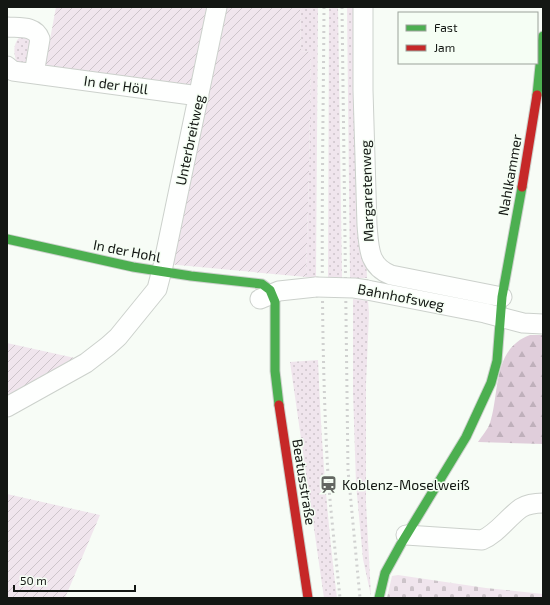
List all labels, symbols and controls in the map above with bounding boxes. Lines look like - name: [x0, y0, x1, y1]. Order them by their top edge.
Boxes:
- legend: [398, 12, 538, 64]
- text: Fast: [434, 20, 458, 34]
- text: Jam: [434, 40, 455, 54]
- street label: In der Höll: [83, 72, 150, 98]
- street label: Unterbreitweg: [172, 93, 207, 187]
- street label: Nahlkammer: [494, 133, 525, 217]
- street label: Margaretenweg: [356, 140, 377, 242]
- street label: In der Hohl: [92, 236, 163, 266]
- street label: Bahnhofsweg: [356, 280, 446, 313]
- street label: Beatusstraße: [289, 438, 320, 526]
- station icon: Koblenz-Moselweiß: [319, 475, 339, 495]
- place label: Koblenz-Moselweiß: [342, 476, 470, 493]
- scale bar: [14, 567, 135, 593]
- text: 50 m: [20, 573, 47, 587]

